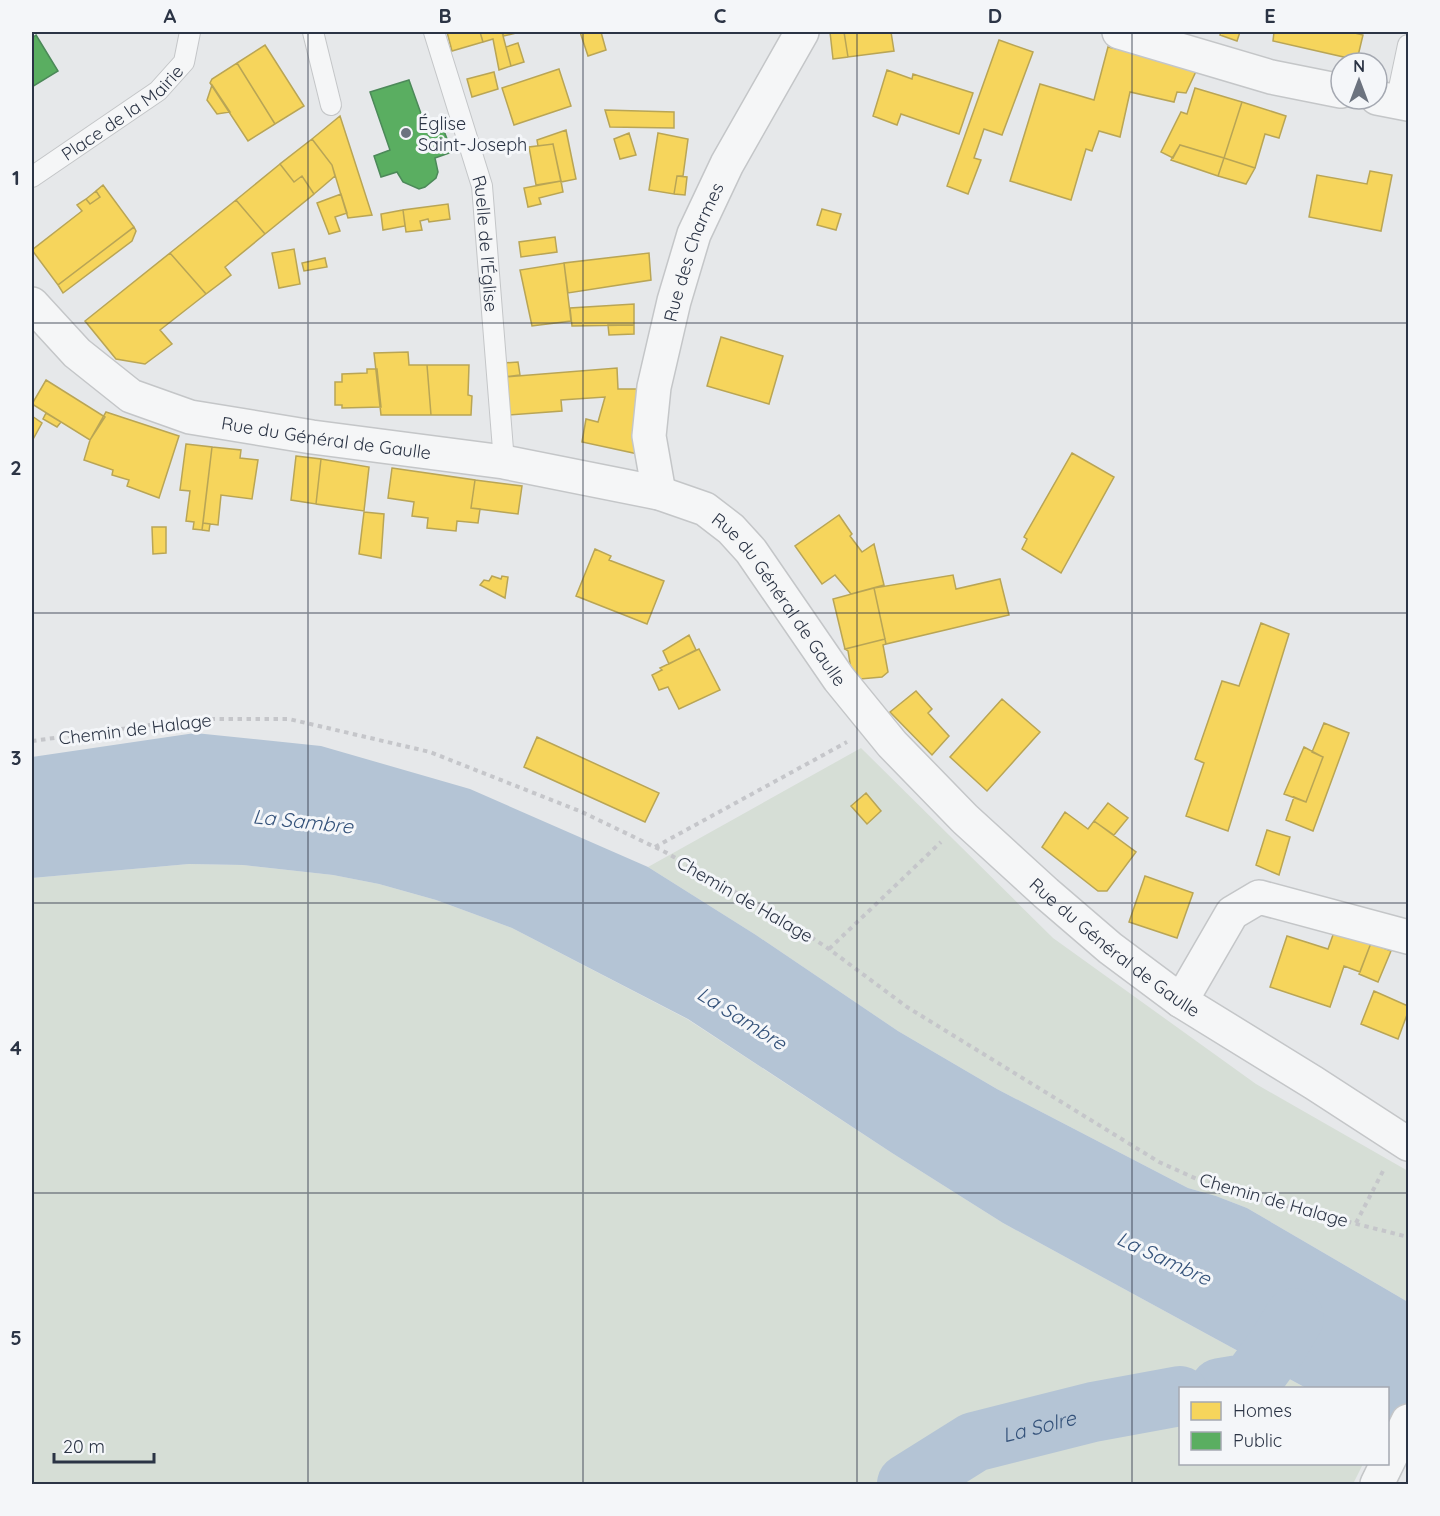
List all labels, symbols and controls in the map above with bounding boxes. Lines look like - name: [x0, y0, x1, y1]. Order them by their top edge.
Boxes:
- text: A: [164, 3, 177, 28]
- text: B: [438, 3, 452, 28]
- text: C: [714, 3, 727, 28]
- text: D: [988, 3, 1002, 28]
- text: E: [1264, 3, 1276, 28]
- north arrow: [1329, 51, 1389, 111]
- text: N: [1353, 56, 1365, 76]
- street label: Place de la Mairie: [57, 60, 188, 165]
- place label: Église Saint-Joseph: [418, 112, 527, 156]
- marker: Église Saint-Joseph: [399, 126, 413, 140]
- text: 1: [12, 165, 20, 190]
- street label: Ruelle de l'Église: [468, 172, 504, 313]
- street label: Rue des Charmes: [658, 178, 728, 324]
- street label: Rue du Général de Gaulle: [220, 411, 432, 464]
- text: 2: [10, 455, 22, 480]
- street label: Rue du Général de Gaulle: [707, 507, 852, 691]
- street label: Chemin de Halage: [57, 708, 213, 750]
- text: 3: [11, 745, 21, 770]
- water label: La Sambre: [252, 803, 355, 839]
- street label: Chemin de Halage: [673, 851, 817, 947]
- street label: Rue du Général de Gaulle: [1025, 872, 1204, 1022]
- water label: La Sambre: [693, 981, 792, 1056]
- text: 4: [10, 1035, 22, 1060]
- street label: Chemin de Halage: [1197, 1168, 1351, 1232]
- water label: La Sambre: [1113, 1225, 1215, 1291]
- text: 5: [10, 1325, 22, 1350]
- legend: [1179, 1387, 1389, 1465]
- text: Homes: [1233, 1399, 1292, 1422]
- water label: La Solre: [1000, 1404, 1079, 1447]
- scale bar: [54, 1426, 154, 1464]
- text: Public: [1233, 1429, 1282, 1452]
- text: 20 m: [63, 1435, 105, 1458]

